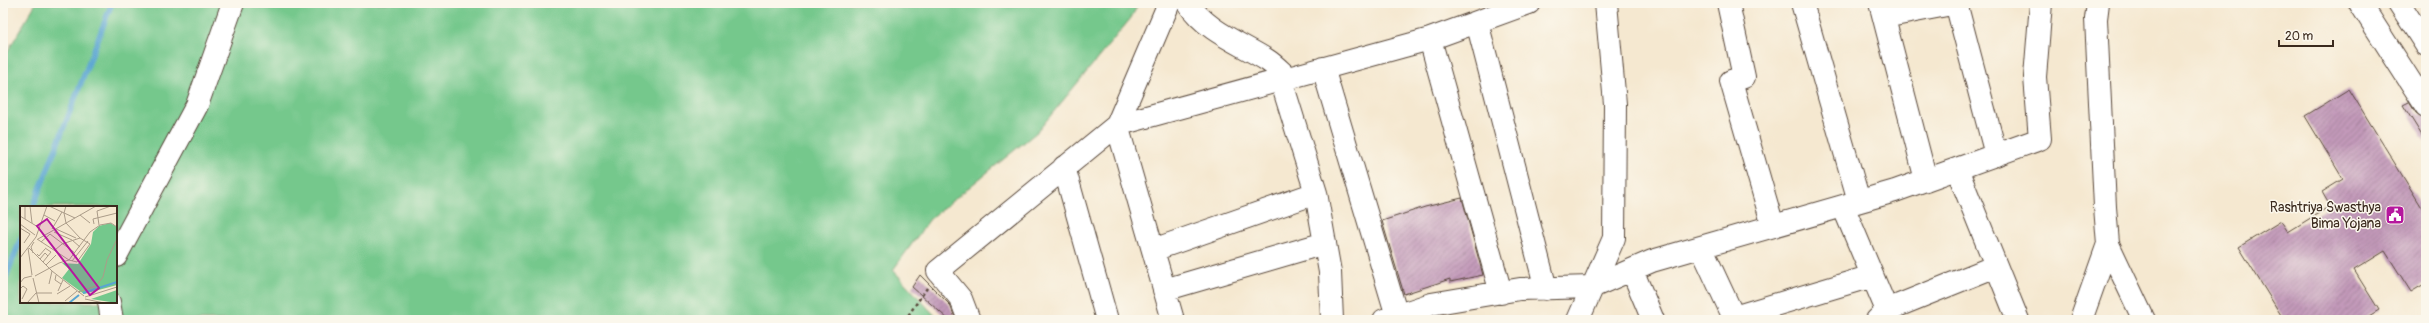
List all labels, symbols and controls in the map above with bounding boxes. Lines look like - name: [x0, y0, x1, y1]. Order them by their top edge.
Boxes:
- scale bar: [2279, 22, 2333, 48]
- text: 20 m: [2285, 29, 2314, 44]
- place label: Rashtriya Swasthya Bima Yojana: [2270, 199, 2381, 232]
- public building icon: Rashtriya Swasthya Bima Yojana: [2384, 204, 2406, 226]
- inset map: [20, 206, 117, 303]

